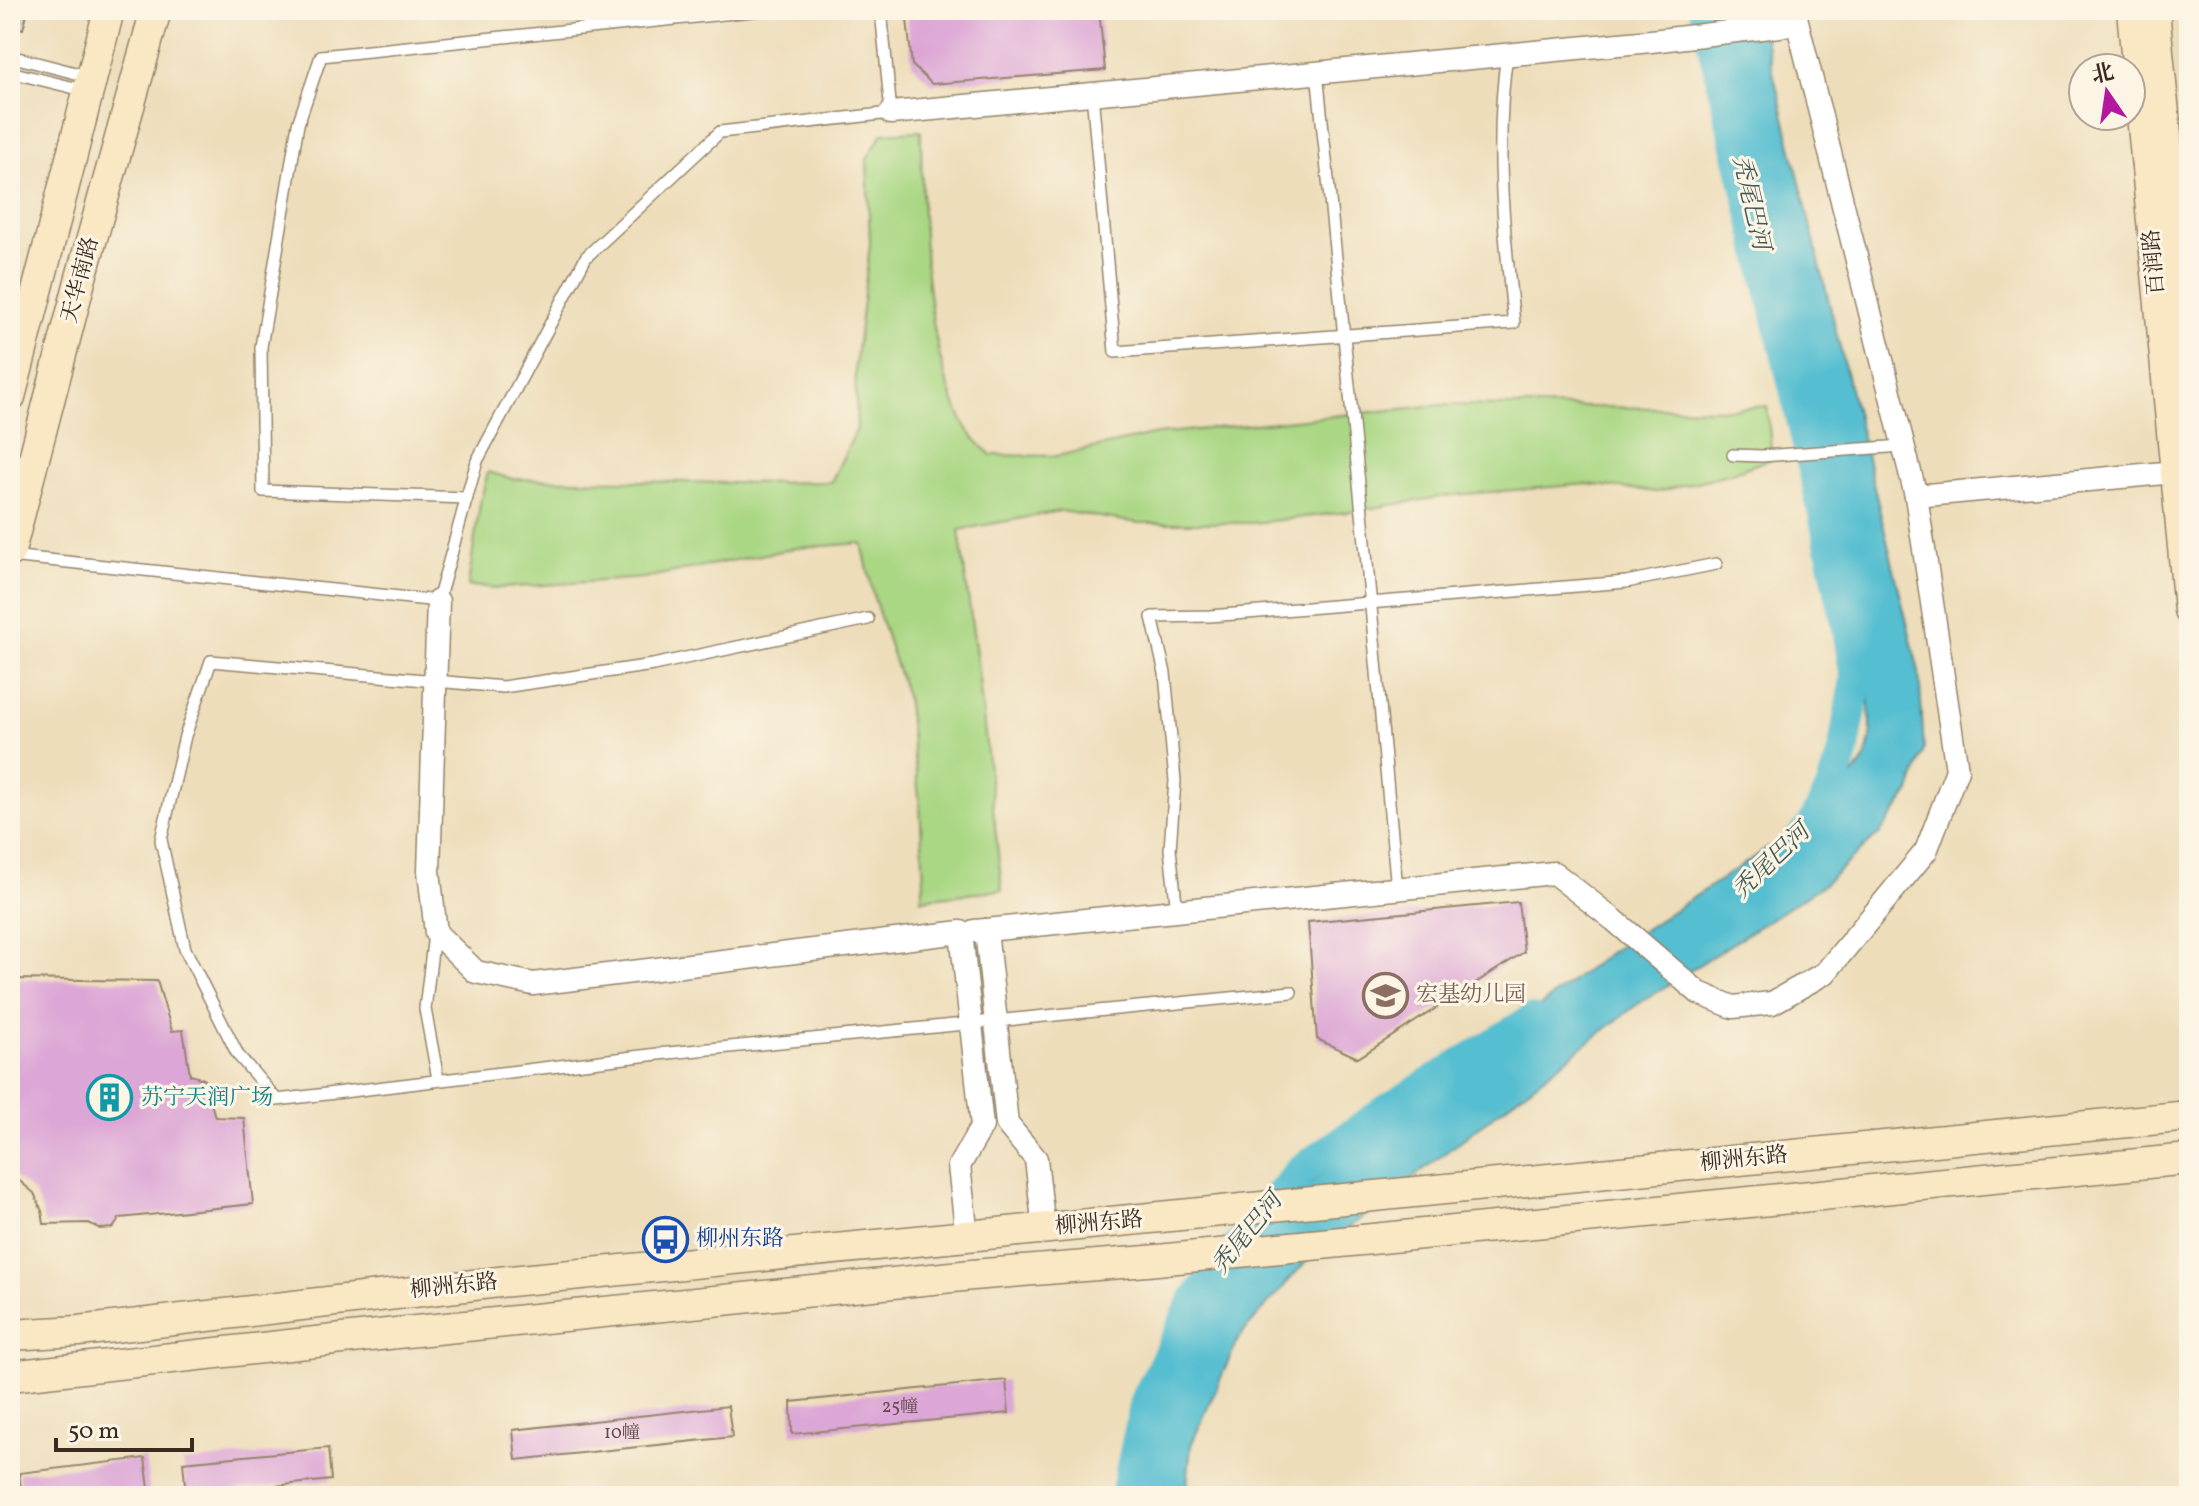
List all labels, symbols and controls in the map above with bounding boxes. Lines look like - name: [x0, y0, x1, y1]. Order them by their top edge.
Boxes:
- north arrow: [2067, 52, 2147, 132]
- text: 北: [2089, 57, 2117, 93]
- water label: 秃尾巴河: [1723, 152, 1778, 257]
- street label: 百润路: [2137, 228, 2173, 296]
- street label: 天华南路: [55, 233, 107, 327]
- water label: 秃尾巴河: [1726, 814, 1821, 908]
- school or university icon: 宏基幼儿园: [1361, 971, 1409, 1019]
- place label: 宏基幼儿园: [1416, 980, 1526, 1011]
- building icon: 苏宁天润广场: [86, 1074, 134, 1122]
- place label: 苏宁天润广场: [141, 1083, 273, 1114]
- street label: 柳洲东路: [1699, 1140, 1789, 1180]
- water label: 秃尾巴河: [1205, 1183, 1294, 1282]
- street label: 柳洲东路: [1054, 1205, 1144, 1243]
- bus stop icon: 柳州东路: [641, 1215, 689, 1263]
- place label: 柳州东路: [696, 1224, 784, 1255]
- street label: 柳洲东路: [409, 1267, 499, 1307]
- house number: 25幢: [882, 1395, 918, 1420]
- scale bar: [56, 1402, 192, 1452]
- text: 50 m: [68, 1415, 120, 1449]
- house number: 10幢: [604, 1421, 640, 1446]

